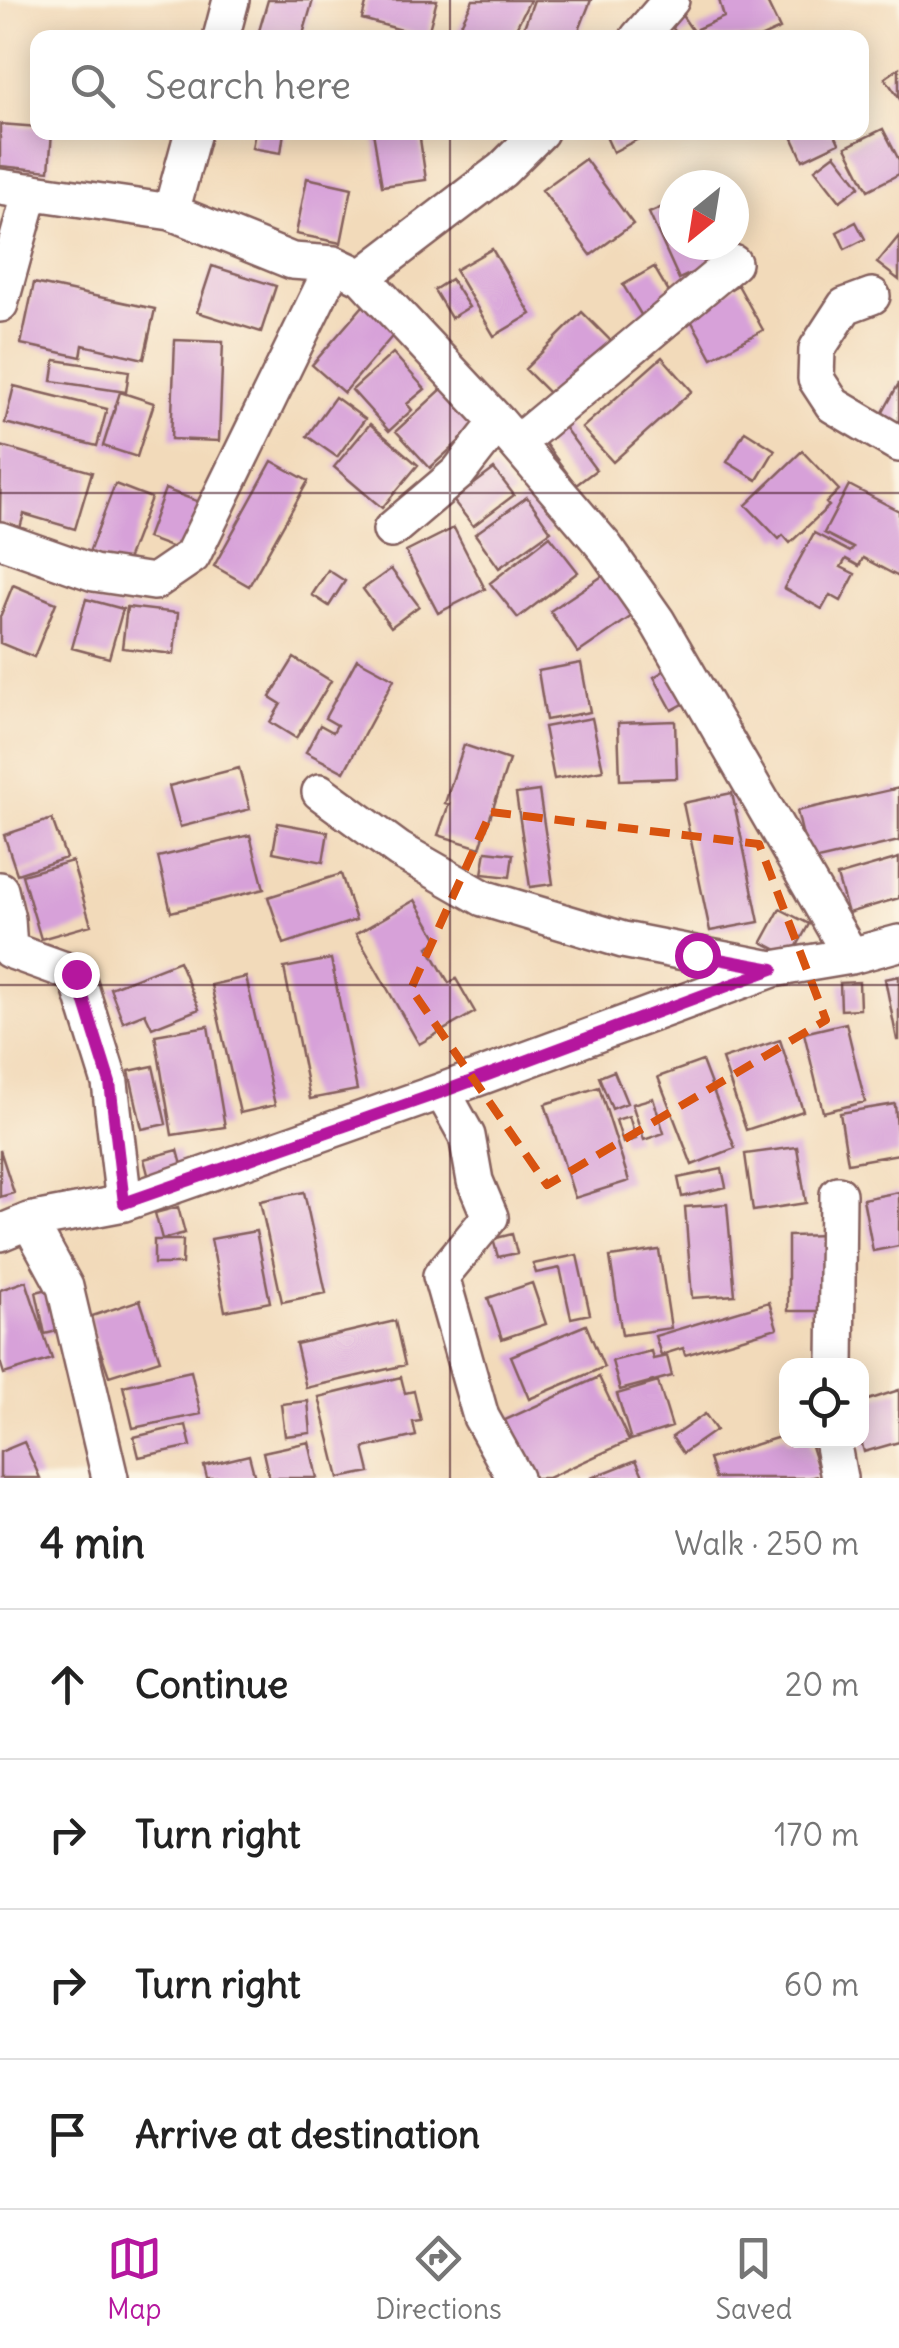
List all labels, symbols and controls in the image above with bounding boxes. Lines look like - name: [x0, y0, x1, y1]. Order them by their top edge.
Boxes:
- search box: [30, 30, 869, 140]
- icon: search: [65, 58, 120, 113]
- text: Search here: [145, 62, 351, 109]
- north arrow: [659, 170, 749, 260]
- route start: [675, 933, 721, 979]
- route end: [54, 952, 100, 998]
- map controls: [779, 1358, 869, 1448]
- button: locate: [779, 1358, 869, 1448]
- text: 4 min: [40, 1517, 145, 1569]
- text: Walk · 250 m: [674, 1523, 859, 1564]
- icon: ahead: [40, 1657, 95, 1712]
- text: Continue: [135, 1661, 288, 1708]
- text: 20 m: [785, 1664, 859, 1705]
- icon: right: [40, 1807, 95, 1862]
- text: Turn right: [135, 1811, 301, 1858]
- text: 170 m: [774, 1814, 859, 1855]
- icon: right: [40, 1957, 95, 2012]
- text: Turn right: [135, 1961, 301, 2008]
- text: 60 m: [784, 1964, 859, 2005]
- icon: arrive: [40, 2107, 95, 2162]
- text: Arrive at destination: [135, 2111, 480, 2158]
- tab: Map: [107, 2231, 162, 2327]
- tab: Directions: [375, 2231, 502, 2327]
- tab: Saved: [715, 2231, 792, 2327]

